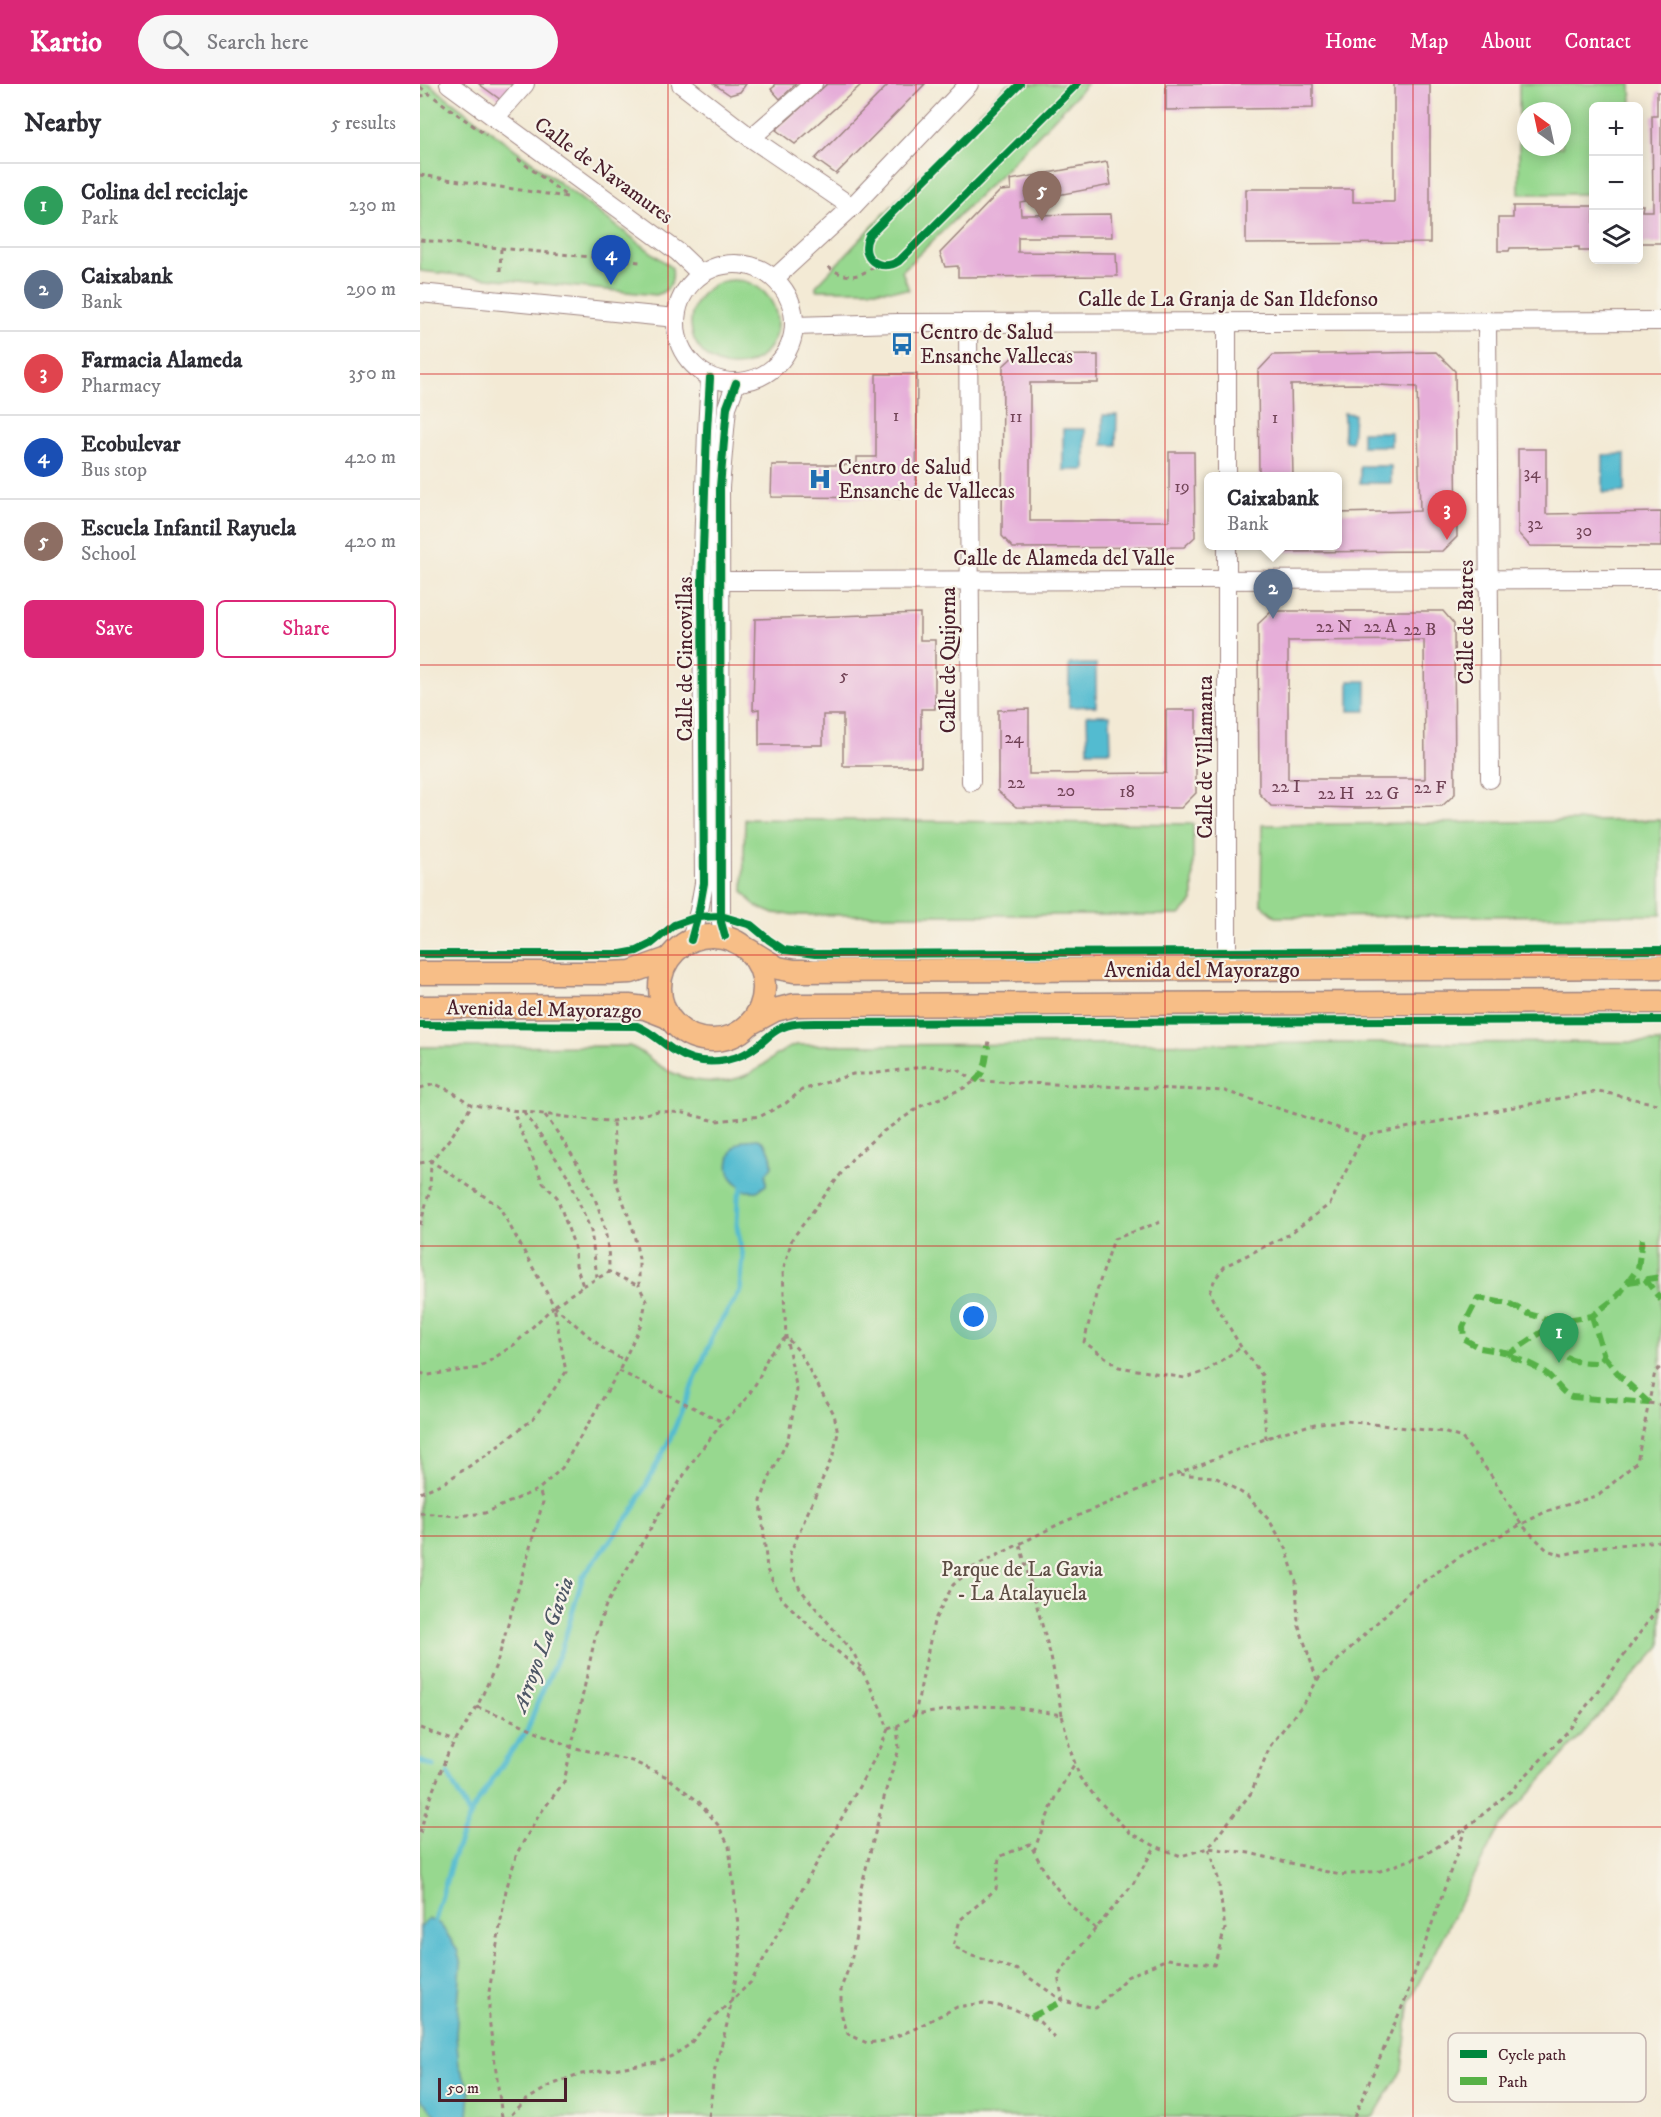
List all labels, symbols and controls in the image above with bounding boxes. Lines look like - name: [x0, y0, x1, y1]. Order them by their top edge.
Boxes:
- search box: [138, 15, 558, 69]
- text: Kartio: [30, 25, 102, 60]
- icon: search: [159, 26, 192, 59]
- text: Search here: [207, 29, 309, 56]
- text: Home: [1325, 29, 1377, 55]
- text: Map: [1410, 29, 1448, 55]
- text: About: [1481, 29, 1532, 55]
- text: Contact: [1565, 29, 1631, 55]
- north arrow: [1517, 102, 1571, 156]
- map controls: [1589, 102, 1643, 264]
- button: +: [1589, 102, 1643, 156]
- text: Nearby: [24, 107, 101, 140]
- text: 5 results: [331, 111, 396, 136]
- street label: Calle de Navamures: [529, 112, 678, 230]
- button: −: [1589, 156, 1643, 210]
- pin: 5: [1022, 172, 1062, 221]
- text: Colina del reciclaje: [81, 179, 248, 206]
- text: 1: [40, 193, 47, 218]
- text: 230 m: [349, 193, 396, 218]
- text: Park: [81, 206, 118, 231]
- button: layers: [1589, 210, 1643, 264]
- pin: 4: [592, 236, 630, 285]
- text: Caixabank: [81, 263, 173, 290]
- text: 2: [39, 277, 48, 302]
- text: 290 m: [346, 277, 396, 302]
- street label: Calle de La Granja de San Ildefonso: [1078, 287, 1378, 313]
- text: Bank: [81, 290, 123, 315]
- place label: Centro de Salud Ensanche Vallecas: [920, 320, 1073, 370]
- bus stop icon: Centro de Salud Ensanche Vallecas: [889, 331, 915, 357]
- text: Farmacia Alameda: [81, 347, 242, 374]
- text: 3: [40, 361, 47, 386]
- text: 350 m: [349, 361, 396, 386]
- text: Pharmacy: [81, 374, 161, 399]
- house number: 1: [893, 405, 899, 427]
- house number: 11: [1009, 406, 1023, 428]
- house number: 1: [1272, 407, 1278, 429]
- text: Ecobulevar: [81, 431, 181, 458]
- text: 4: [38, 445, 49, 470]
- text: 420 m: [345, 445, 396, 470]
- place label: Centro de Salud Ensanche de Vallecas: [838, 455, 1015, 505]
- text: Bus stop: [81, 458, 147, 483]
- house number: 34: [1523, 462, 1541, 484]
- hospital icon: Centro de Salud Ensanche de Vallecas: [807, 466, 833, 492]
- popup: [1204, 472, 1342, 550]
- house number: 19: [1174, 476, 1190, 498]
- text: Caixabank: [1227, 485, 1319, 512]
- pin: 3: [1428, 490, 1466, 540]
- text: Bank: [1227, 512, 1269, 537]
- house number: 32: [1527, 513, 1543, 535]
- text: Escuela Infantil Rayuela: [81, 515, 296, 542]
- house number: 30: [1576, 520, 1592, 542]
- text: 5: [39, 529, 48, 554]
- text: 420 m: [345, 529, 396, 554]
- text: School: [81, 542, 136, 567]
- street label: Calle de Alameda del Valle: [953, 546, 1175, 572]
- street label: Calle de Batres: [1454, 560, 1480, 684]
- pin: 2: [1254, 570, 1292, 619]
- street label: Calle de Cincovillas: [673, 577, 699, 741]
- street label: Calle de Quijorna: [936, 587, 962, 733]
- button: Save: [24, 600, 204, 658]
- button: Share: [216, 600, 396, 658]
- house number: 22 N: [1316, 616, 1352, 638]
- house number: 22 A: [1363, 616, 1397, 638]
- house number: 22 B: [1404, 619, 1436, 641]
- house number: 5: [840, 665, 849, 687]
- street label: Calle de Villamanta: [1193, 675, 1219, 839]
- house number: 24: [1004, 727, 1024, 749]
- house number: 22: [1007, 772, 1025, 794]
- house number: 22 I: [1272, 776, 1300, 798]
- house number: 22 F: [1414, 777, 1446, 799]
- house number: 20: [1057, 780, 1075, 802]
- house number: 18: [1119, 781, 1135, 803]
- house number: 22 H: [1318, 783, 1354, 805]
- house number: 22 G: [1365, 783, 1399, 805]
- street label: Avenida del Mayorazgo: [1104, 958, 1300, 984]
- street label: Avenida del Mayorazgo: [446, 995, 642, 1025]
- your location: [959, 1302, 988, 1331]
- pin: 1: [1540, 1314, 1578, 1363]
- park label: Parque de La Gavia - La Atalayuela: [941, 1557, 1103, 1607]
- water label: Arroyo La Gavia: [506, 1573, 580, 1718]
- legend: [1448, 2033, 1646, 2102]
- text: Cycle path: [1498, 2045, 1567, 2065]
- text: Path: [1498, 2072, 1528, 2092]
- scale bar: [438, 2075, 567, 2102]
- text: 50 m: [447, 2078, 479, 2098]

